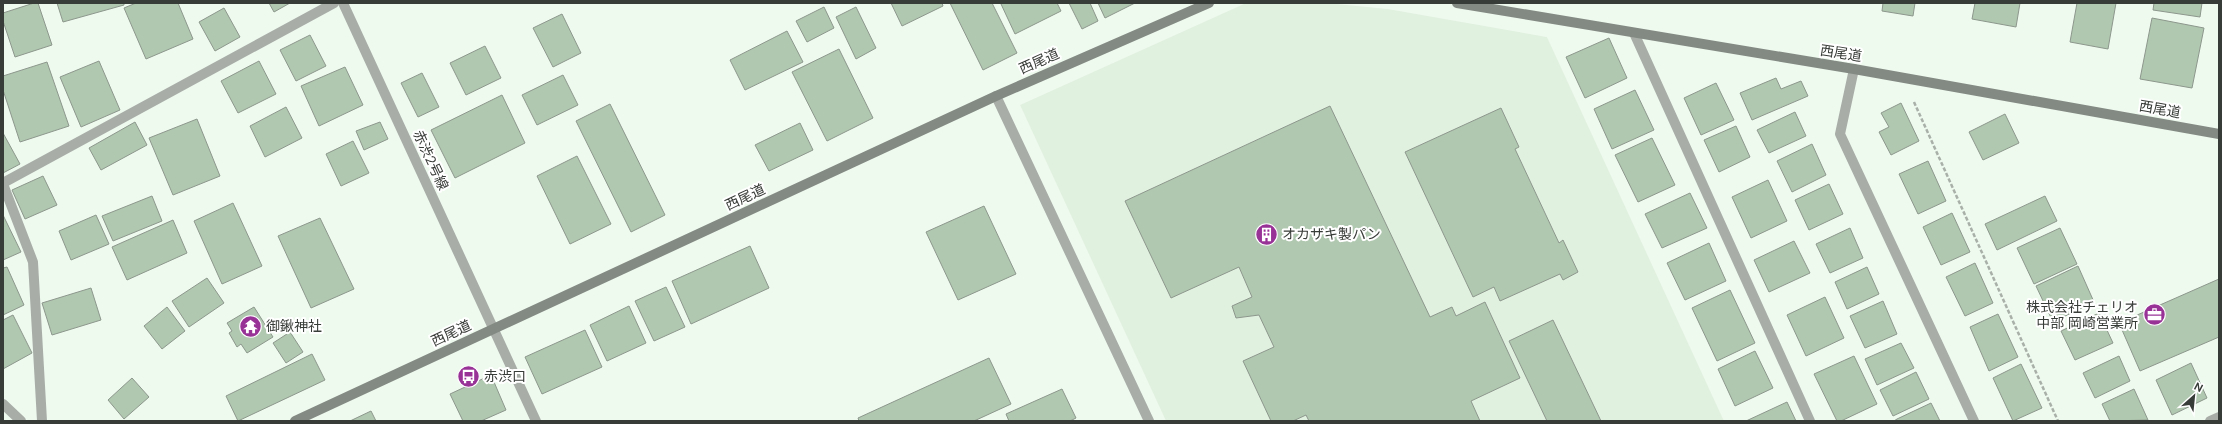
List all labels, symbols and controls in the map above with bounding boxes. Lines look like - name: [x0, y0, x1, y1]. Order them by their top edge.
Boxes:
- street label: 西尾道: [1819, 41, 1863, 65]
- street label: 西尾道: [1016, 44, 1062, 78]
- street label: 西尾道: [2138, 96, 2182, 122]
- street label: 赤渋2号線: [409, 127, 453, 193]
- street label: 西尾道: [722, 180, 768, 214]
- building icon: オカザキ製パン: [1253, 221, 1279, 247]
- place label: オカザキ製パン: [1282, 225, 1381, 243]
- place label: 株式会社チェリオ 中部 岡崎営業所: [2026, 298, 2138, 332]
- office icon: 株式会社チェリオ 中部 岡崎営業所: [2141, 302, 2167, 328]
- temple icon: 御鍬神社: [237, 313, 263, 339]
- street label: 西尾道: [428, 316, 474, 350]
- place label: 御鍬神社: [266, 317, 322, 335]
- bus stop icon: 赤渋口: [455, 363, 481, 389]
- place label: 赤渋口: [484, 367, 526, 385]
- north arrow: [2174, 376, 2214, 416]
- text: N: [2192, 379, 2205, 395]

